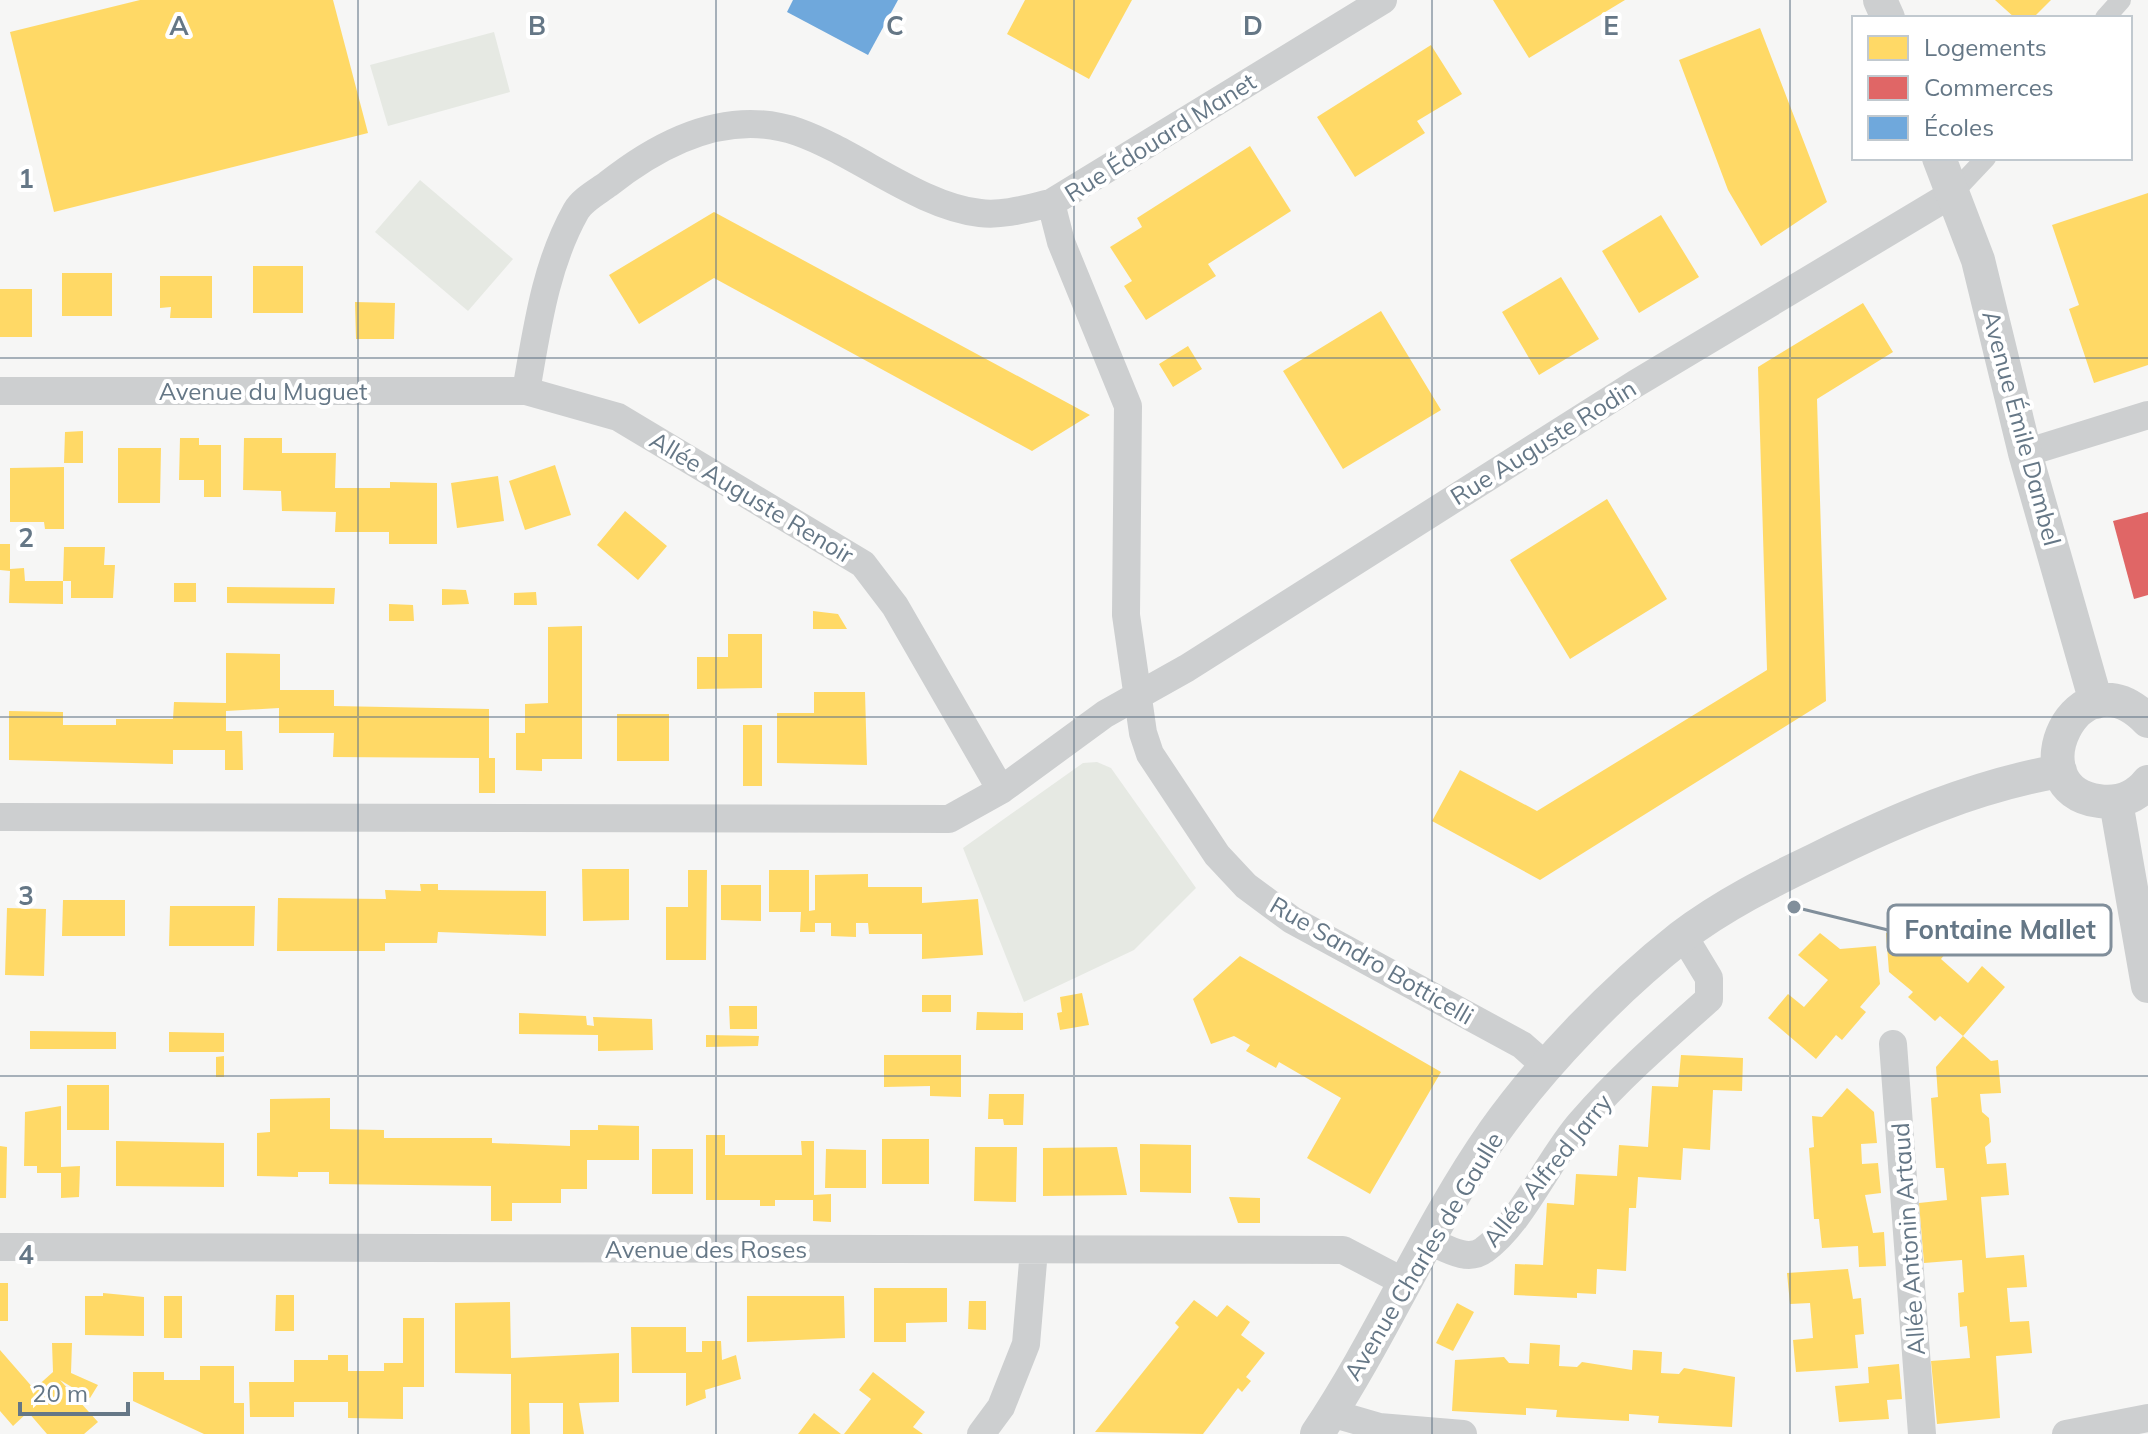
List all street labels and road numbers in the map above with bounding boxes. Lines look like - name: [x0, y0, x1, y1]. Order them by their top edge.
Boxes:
- street label: Rue Édouard Manet: [1059, 66, 1261, 208]
- street label: Avenue Émile Dambel: [1976, 307, 2068, 549]
- street label: Rue Auguste Rodin: [1445, 373, 1641, 511]
- street label: Avenue du Muguet: [159, 376, 367, 406]
- street label: Allée Auguste Renoir: [645, 424, 859, 570]
- street label: Rue Sandro Botticelli: [1265, 889, 1479, 1031]
- street label: Allée Alfred Jarry: [1476, 1087, 1618, 1253]
- street label: Allée Antonin Artaud: [1885, 1122, 1931, 1356]
- street label: Avenue Charles de Gaulle: [1337, 1126, 1509, 1386]
- street label: Avenue des Roses: [605, 1234, 807, 1264]

